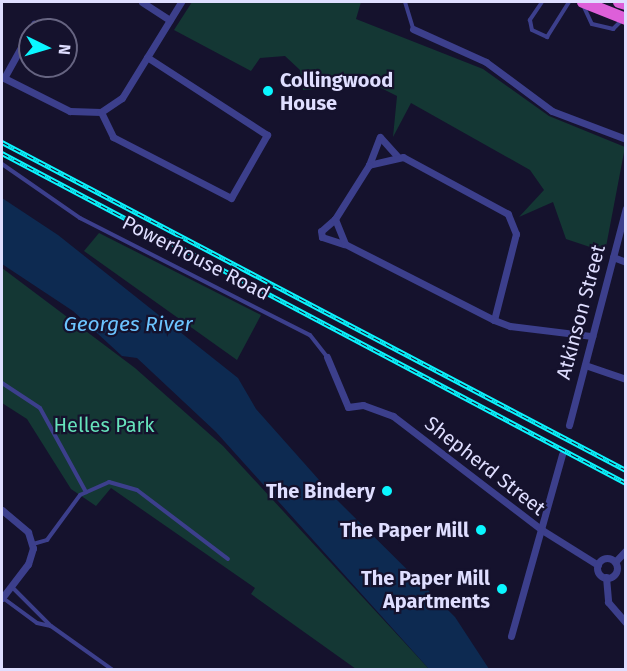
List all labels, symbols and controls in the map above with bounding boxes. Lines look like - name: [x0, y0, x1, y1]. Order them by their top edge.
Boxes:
- north arrow: [18, 18, 78, 78]
- text: N: [55, 43, 74, 56]
- place label: Collingwood House: [280, 68, 393, 115]
- marker: Collingwood House: [261, 84, 275, 98]
- street label: Powerhouse Road: [118, 210, 274, 306]
- street label: Atkinson Street: [551, 242, 611, 382]
- water label: Georges River: [64, 311, 192, 337]
- street label: Shepherd Street: [420, 411, 550, 521]
- park label: Helles Park: [53, 413, 155, 437]
- place label: The Bindery: [266, 479, 375, 503]
- marker: The Bindery: [380, 484, 394, 498]
- place label: The Paper Mill: [340, 518, 469, 542]
- marker: The Paper Mill: [474, 523, 488, 537]
- place label: The Paper Mill Apartments: [361, 566, 490, 613]
- marker: The Paper Mill Apartments: [495, 582, 509, 596]

